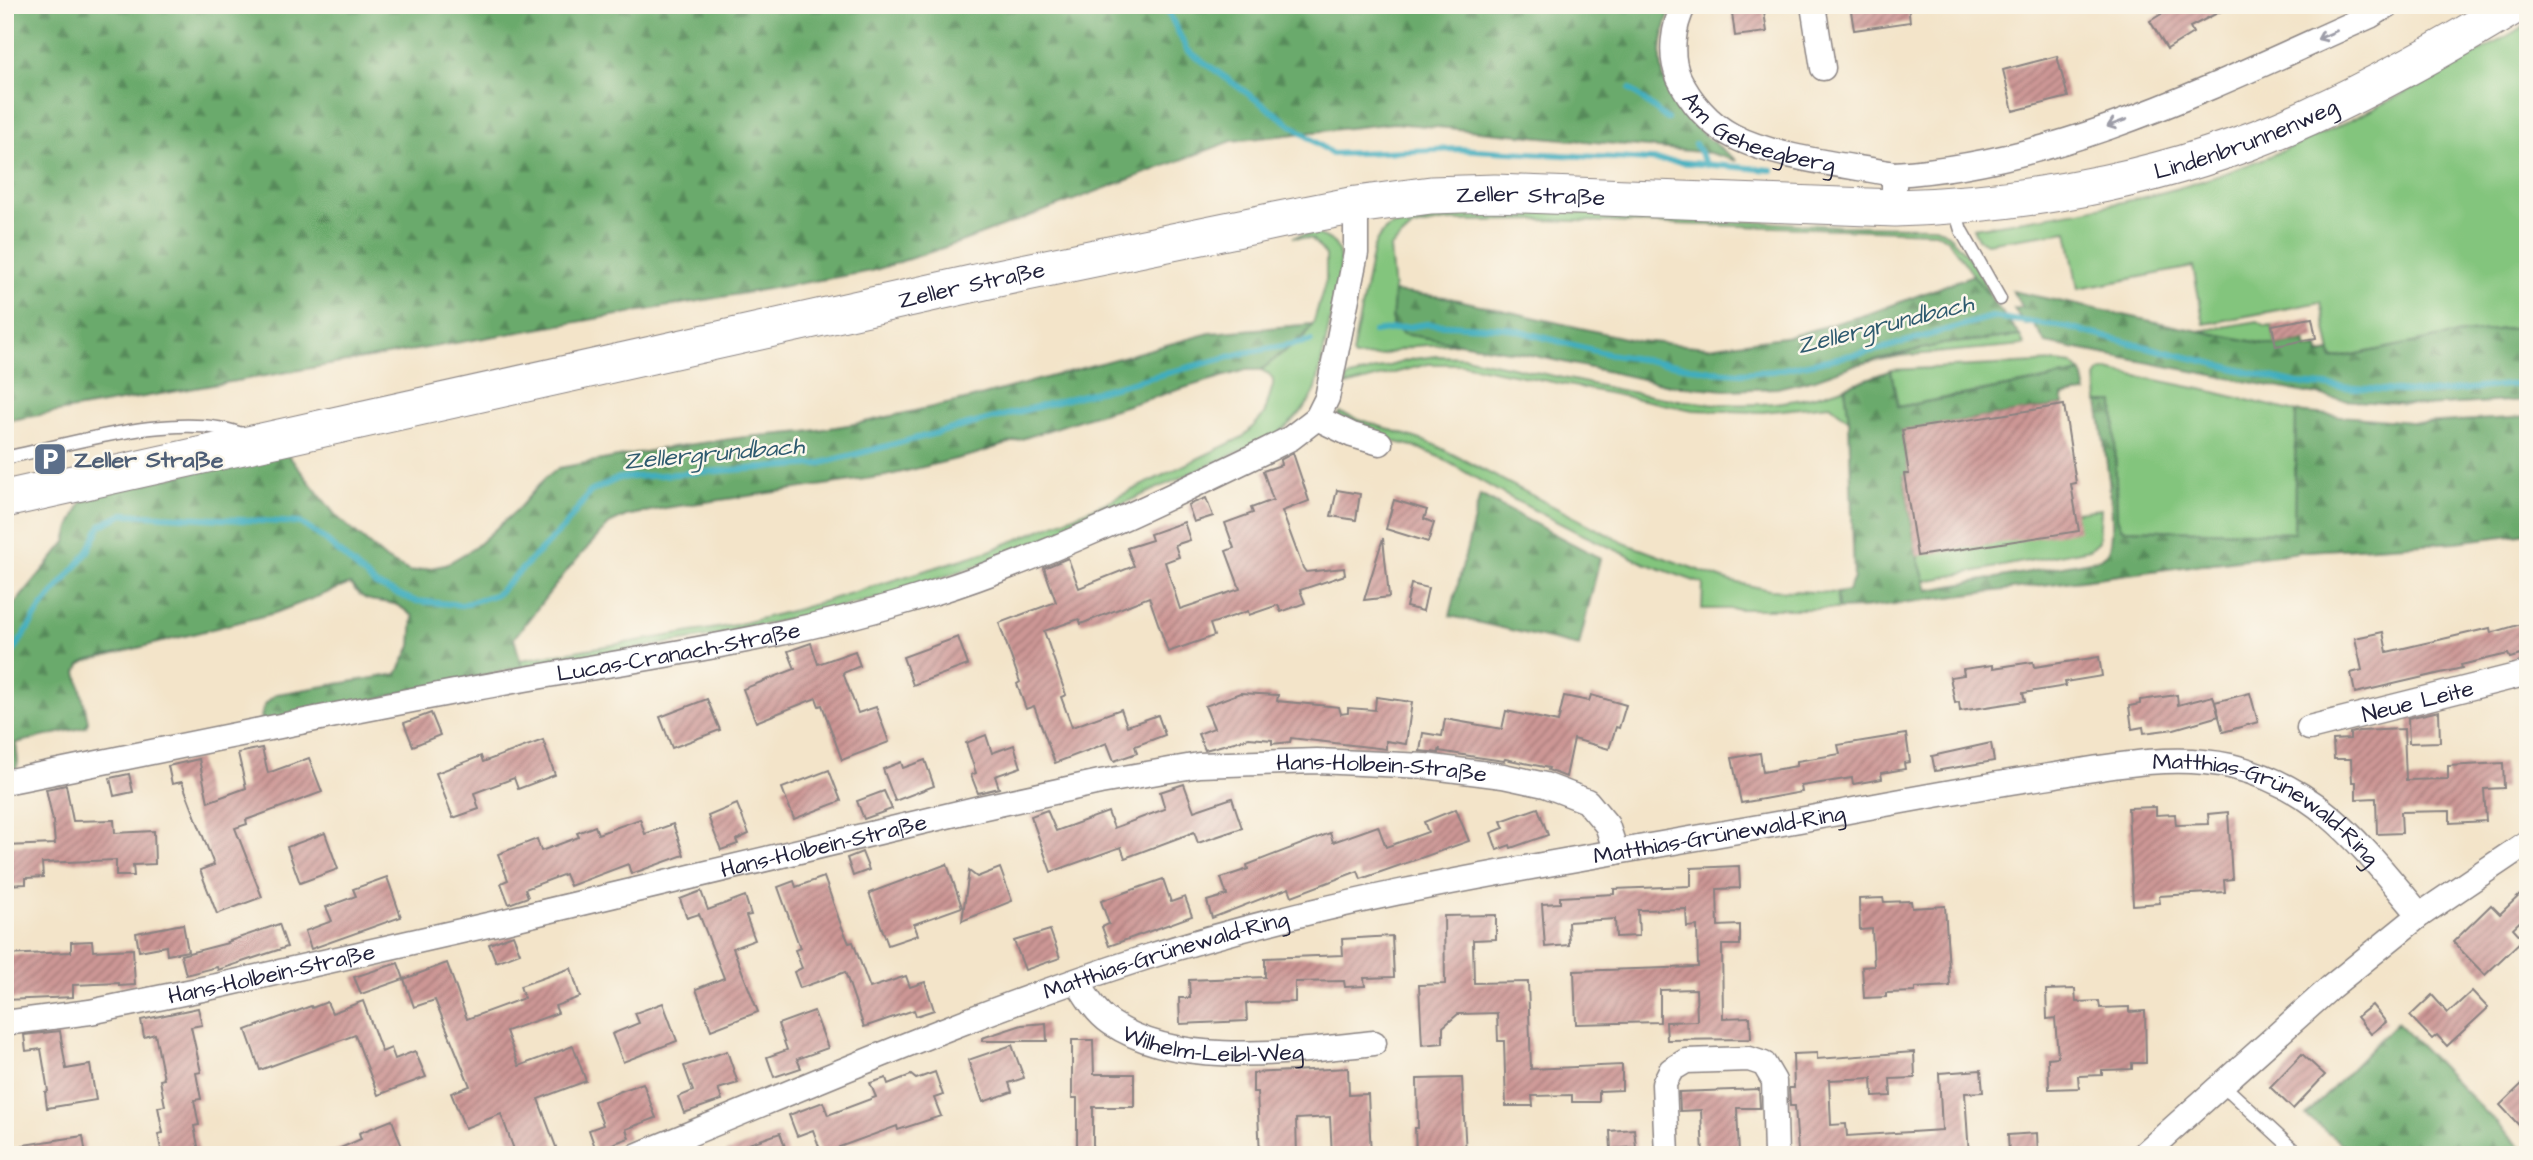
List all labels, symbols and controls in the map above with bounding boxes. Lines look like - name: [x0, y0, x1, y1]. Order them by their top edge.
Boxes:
- one-way arrow: [2317, 29, 2338, 42]
- street label: Am Geheegberg: [1674, 85, 1838, 182]
- street label: Lindenbrunnenweg: [2150, 90, 2344, 188]
- one-way arrow: [2107, 118, 2129, 131]
- street label: Zeller Straße: [1455, 178, 1606, 214]
- street label: Zeller Straße: [895, 254, 1048, 317]
- water label: Zellergrundbach: [1794, 286, 1978, 364]
- water label: Zellergrundbach: [623, 429, 807, 480]
- parking icon: Zeller Straße: [31, 440, 69, 478]
- place label: Zeller Straße: [74, 444, 224, 476]
- street label: Lucas-Cranach-Straße: [554, 614, 803, 690]
- street label: Neue Leite: [2359, 672, 2477, 731]
- street label: Hans-Holbein-Straße: [1276, 746, 1489, 791]
- street label: Matthias-Grünewald-Ring: [2152, 746, 2386, 874]
- street label: Matthias-Grünewald-Ring: [1591, 797, 1848, 873]
- street label: Hans-Holbein-Straße: [717, 806, 930, 886]
- street label: Matthias-Grünewald-Ring: [1039, 903, 1292, 1008]
- street label: Hans-Holbein-Straße: [165, 936, 378, 1013]
- street label: Wilhelm-Leibl-Weg: [1117, 1017, 1305, 1071]

